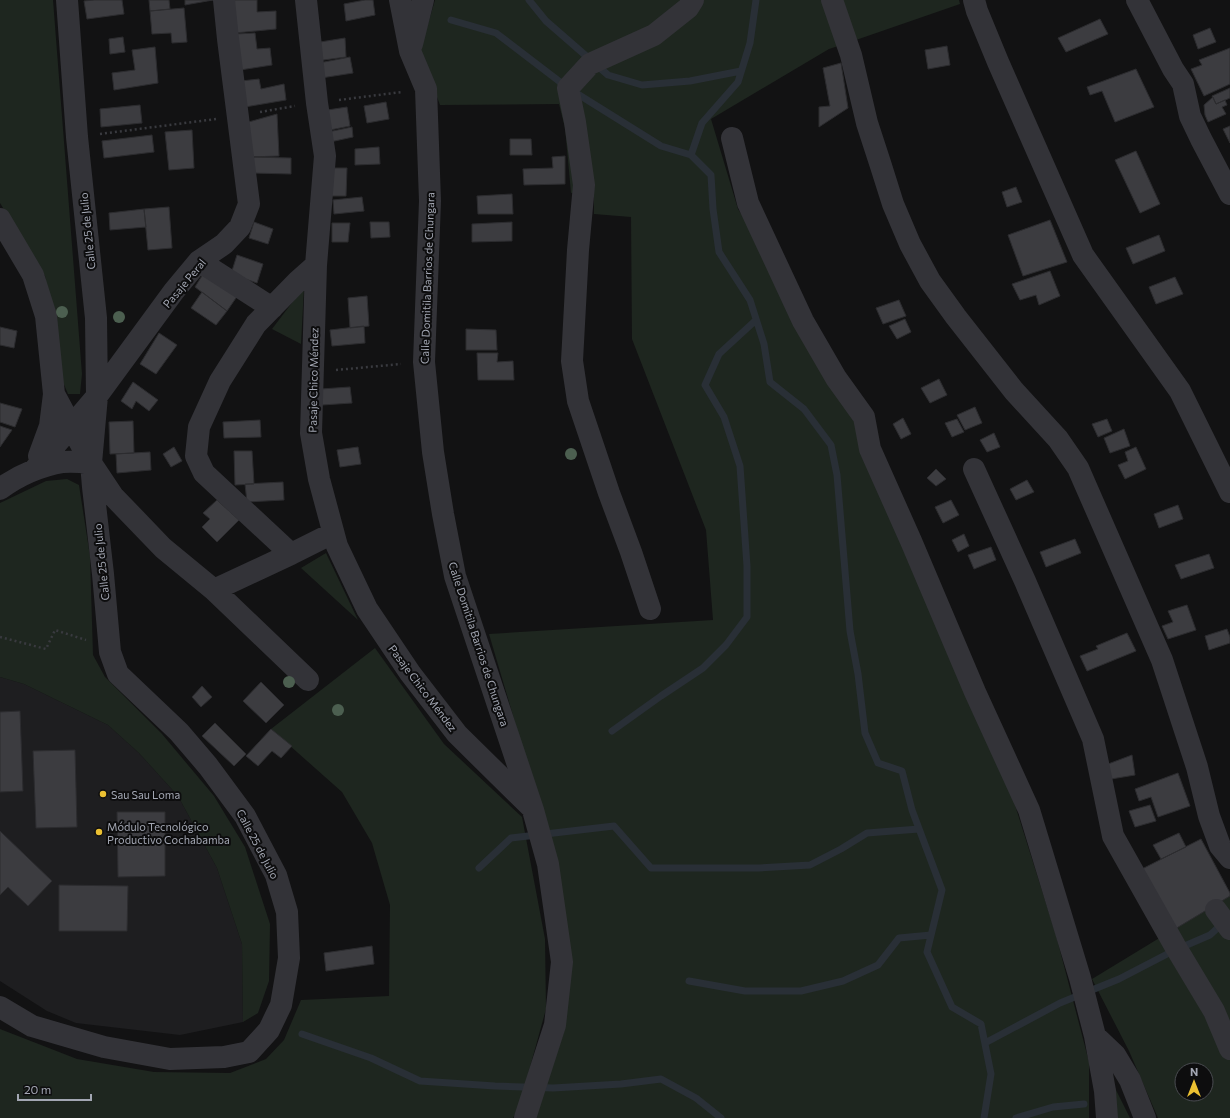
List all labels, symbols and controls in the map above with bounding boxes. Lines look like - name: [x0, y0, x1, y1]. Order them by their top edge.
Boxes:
- street label: Calle 25 de Julio: [76, 191, 98, 270]
- street label: Calle Domitila Barrios de Chungara: [418, 192, 436, 364]
- street label: Pasaje Peral: [160, 256, 208, 310]
- street label: Pasaje Chico Méndez: [306, 327, 320, 433]
- street label: Calle 25 de Julio: [90, 522, 112, 601]
- street label: Calle Domitila Barrios de Chungara: [446, 560, 512, 728]
- street label: Pasaje Chico Méndez: [386, 642, 460, 734]
- place label: Sau Sau Loma: [111, 788, 180, 801]
- marker: Sau Sau Loma: [98, 789, 108, 799]
- street label: Calle 25 de Julio: [233, 807, 282, 882]
- place label: Módulo Tecnológico Productivo Cochabamba: [107, 820, 230, 846]
- marker: Módulo Tecnológico Productivo Cochabamba: [94, 827, 104, 837]
- north arrow: [1174, 1062, 1214, 1102]
- text: N: [1190, 1065, 1198, 1078]
- scale bar: [18, 1076, 91, 1102]
- text: 20 m: [24, 1082, 51, 1096]

